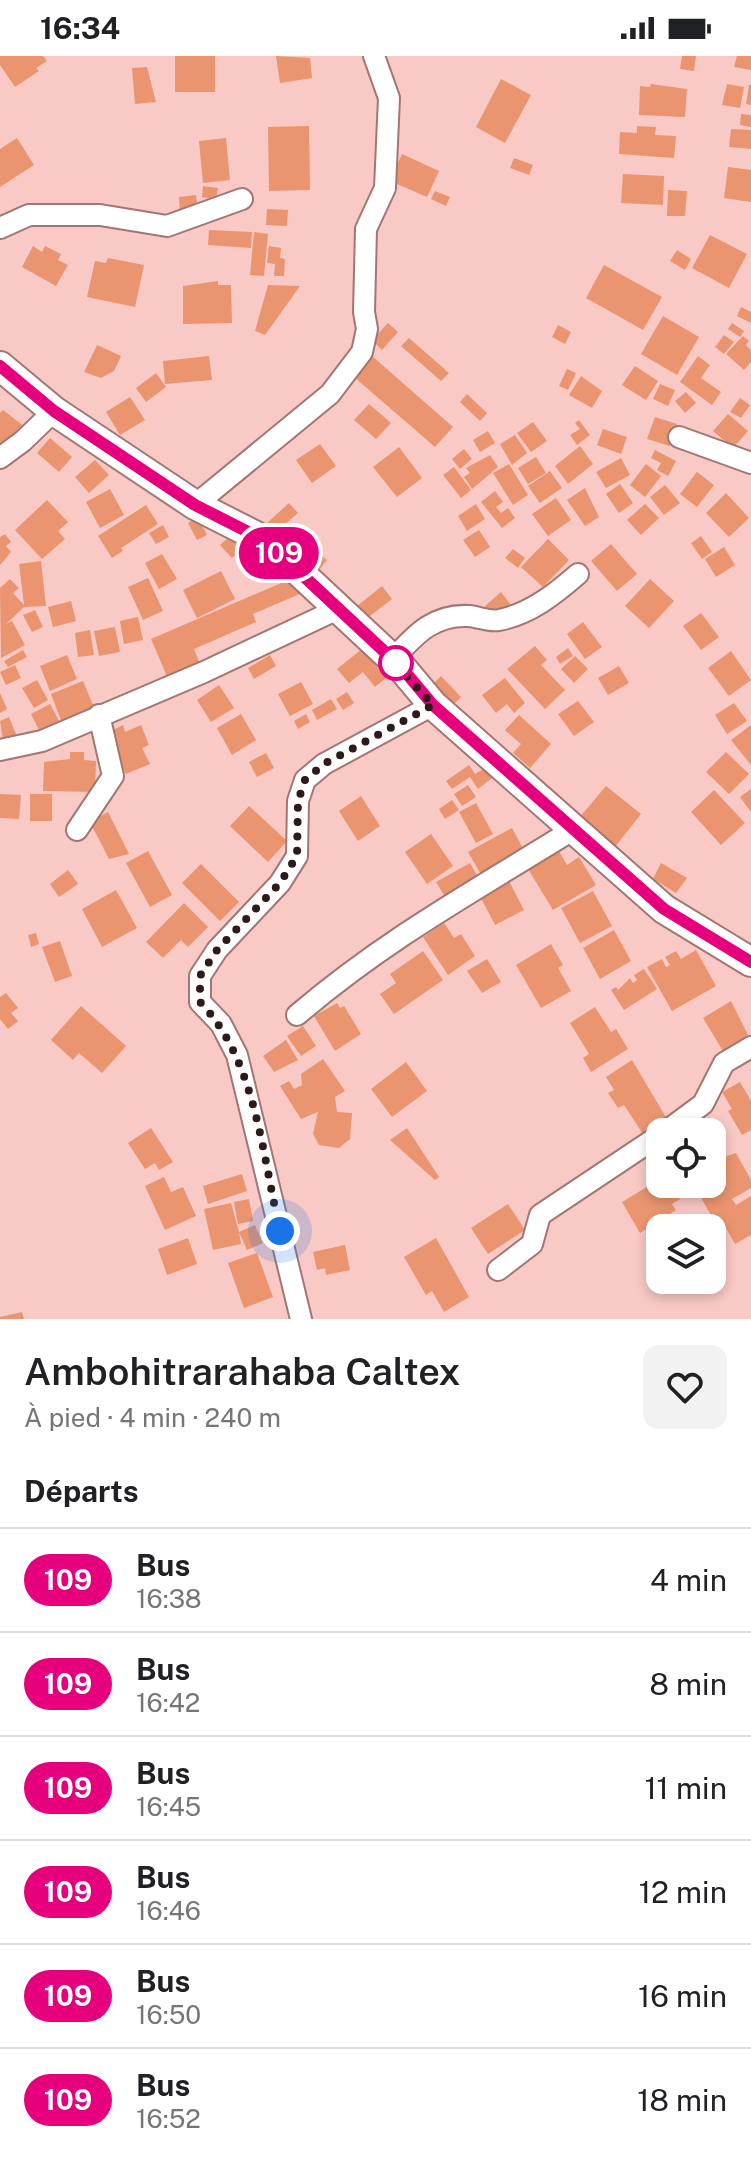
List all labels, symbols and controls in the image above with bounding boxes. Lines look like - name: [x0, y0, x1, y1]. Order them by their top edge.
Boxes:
- text: 16:34: [40, 10, 120, 46]
- line badge: 109: [233, 527, 325, 579]
- text: 109: [255, 536, 303, 569]
- unlabelled marker: [379, 646, 413, 680]
- map controls: [646, 1118, 726, 1294]
- button: locate: [646, 1118, 726, 1198]
- your location: [260, 1211, 300, 1251]
- button: layers: [646, 1214, 726, 1294]
- button: heart: [643, 1345, 727, 1429]
- text: Ambohitrarahaba Caltex: [24, 1349, 460, 1394]
- text: À pied · 4 min · 240 m: [24, 1402, 281, 1433]
- text: Départs: [24, 1473, 138, 1509]
- text: Bus: [136, 1547, 190, 1583]
- text: 4 min: [650, 1562, 727, 1598]
- text: 109: [44, 1563, 92, 1596]
- text: 16:38: [136, 1583, 202, 1614]
- text: Bus: [136, 1651, 190, 1687]
- text: 8 min: [649, 1666, 727, 1702]
- text: 109: [44, 1667, 92, 1700]
- text: 16:42: [136, 1687, 200, 1718]
- text: Bus: [136, 1755, 190, 1791]
- text: 11 min: [644, 1770, 727, 1806]
- text: 109: [44, 1771, 92, 1804]
- text: 16:45: [136, 1791, 201, 1822]
- text: Bus: [136, 1859, 190, 1895]
- text: 12 min: [639, 1874, 727, 1910]
- text: 109: [44, 1875, 92, 1908]
- text: 16:46: [136, 1895, 201, 1926]
- text: Bus: [136, 1963, 190, 1999]
- text: 16 min: [638, 1978, 727, 2014]
- text: 109: [44, 1979, 92, 2012]
- text: 16:50: [136, 1999, 201, 2030]
- text: Bus: [136, 2067, 190, 2103]
- text: 18 min: [637, 2082, 727, 2118]
- text: 109: [44, 2083, 92, 2116]
- text: 16:52: [136, 2103, 201, 2134]

